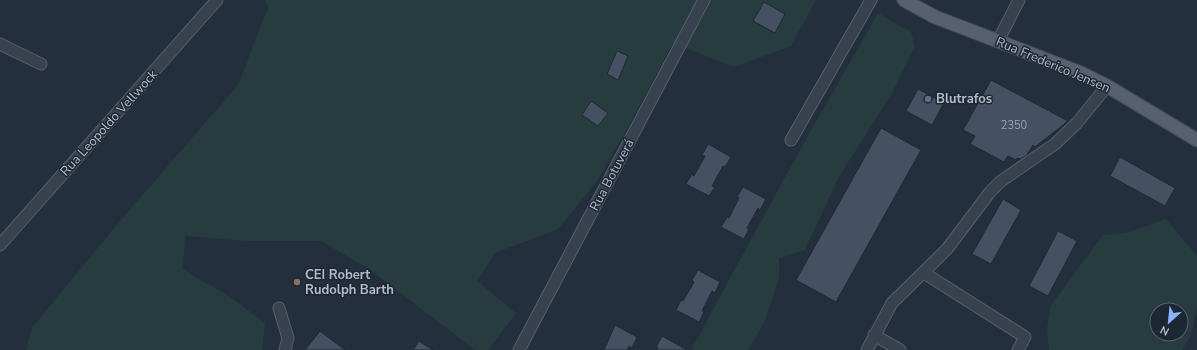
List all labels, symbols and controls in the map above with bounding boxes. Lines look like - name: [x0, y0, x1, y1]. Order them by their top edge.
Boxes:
- street label: Rua Frederico Jensen: [993, 33, 1113, 97]
- street label: Rua Leopoldo Vellwock: [56, 66, 162, 180]
- place label: Blutrafos: [936, 90, 992, 108]
- marker: Blutrafos: [923, 94, 933, 104]
- house number: 2350: [1001, 118, 1028, 133]
- street label: Rua Botuverá: [586, 136, 638, 214]
- place label: CEI Robert Rudolph Barth: [305, 266, 394, 299]
- marker: CEI Robert Rudolph Barth: [292, 277, 302, 287]
- north arrow: [1149, 302, 1189, 342]
- text: N: [1158, 322, 1172, 339]

